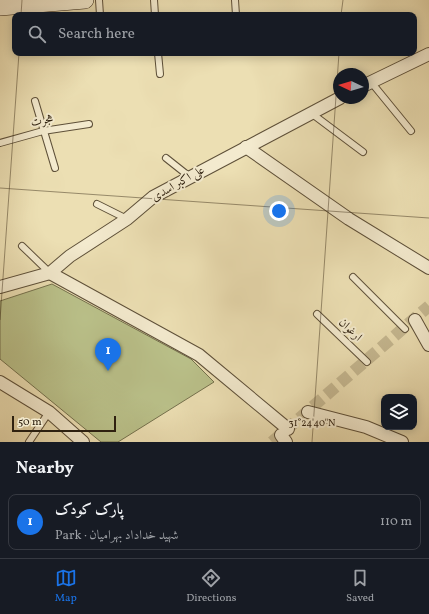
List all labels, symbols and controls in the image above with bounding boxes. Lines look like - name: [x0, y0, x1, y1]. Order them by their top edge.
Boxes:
- search box: [12, 12, 417, 56]
- icon: search: [26, 23, 48, 45]
- text: Search here: [58, 24, 135, 45]
- north arrow: [333, 68, 369, 104]
- street label: هجرت: [29, 111, 55, 131]
- street label: علی اکبر اسدی: [149, 162, 208, 206]
- your location: [269, 201, 289, 221]
- street label: ارغوان: [335, 315, 365, 345]
- pin: 1: [95, 338, 121, 371]
- map controls: [381, 394, 417, 430]
- button: layers: [381, 394, 417, 430]
- scale bar: [12, 414, 116, 433]
- text: 50 m: [18, 415, 42, 430]
- text: 31°24'40"N: [289, 416, 336, 430]
- text: Nearby: [16, 457, 74, 480]
- text: پارک کودک: [55, 500, 123, 521]
- text: 1: [27, 513, 33, 531]
- text: 110 m: [380, 513, 412, 531]
- text: Park · شهید خداداد بهرامیان: [55, 527, 178, 545]
- tab: Map: [55, 567, 77, 606]
- tab: Directions: [186, 567, 237, 606]
- tab: Saved: [346, 567, 374, 606]

